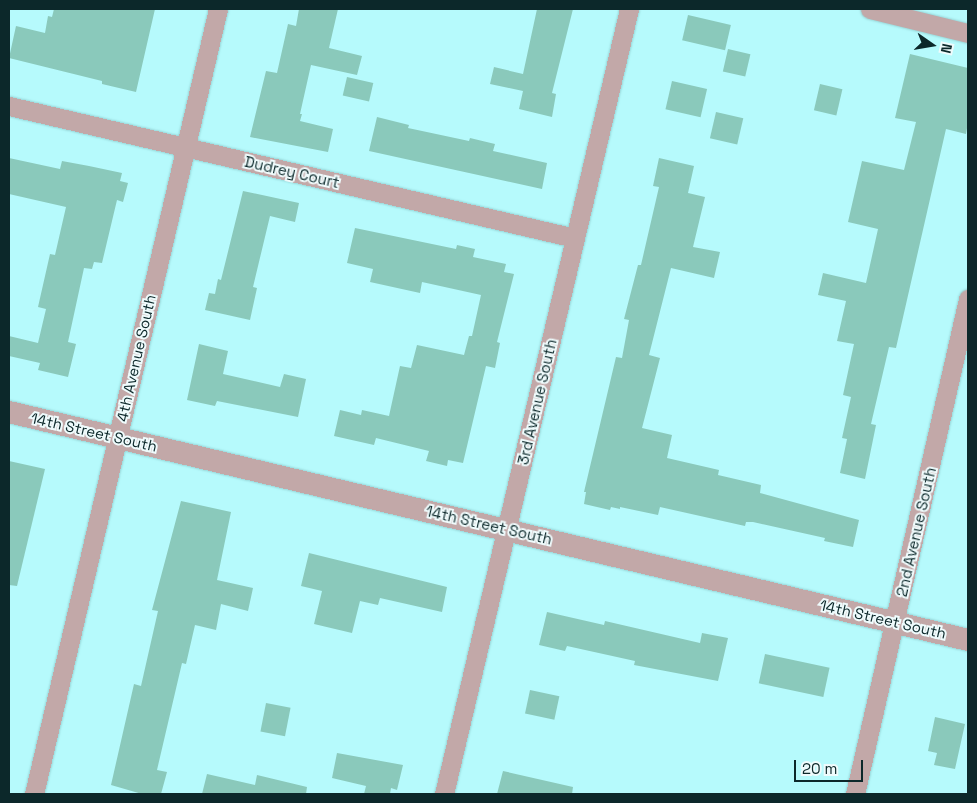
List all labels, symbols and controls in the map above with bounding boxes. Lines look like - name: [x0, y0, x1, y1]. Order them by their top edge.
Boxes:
- north arrow: [907, 20, 957, 70]
- text: N: [937, 42, 956, 55]
- street label: Dudrey Court: [243, 152, 341, 192]
- street label: 4th Avenue South: [113, 293, 159, 423]
- street label: 3rd Avenue South: [514, 337, 560, 467]
- street label: 14th Street South: [29, 409, 159, 455]
- street label: 2nd Avenue South: [892, 466, 940, 598]
- street label: 14th Street South: [424, 502, 554, 548]
- street label: 14th Street South: [818, 596, 948, 642]
- scale bar: [797, 750, 866, 782]
- text: 20 m: [802, 759, 837, 778]

